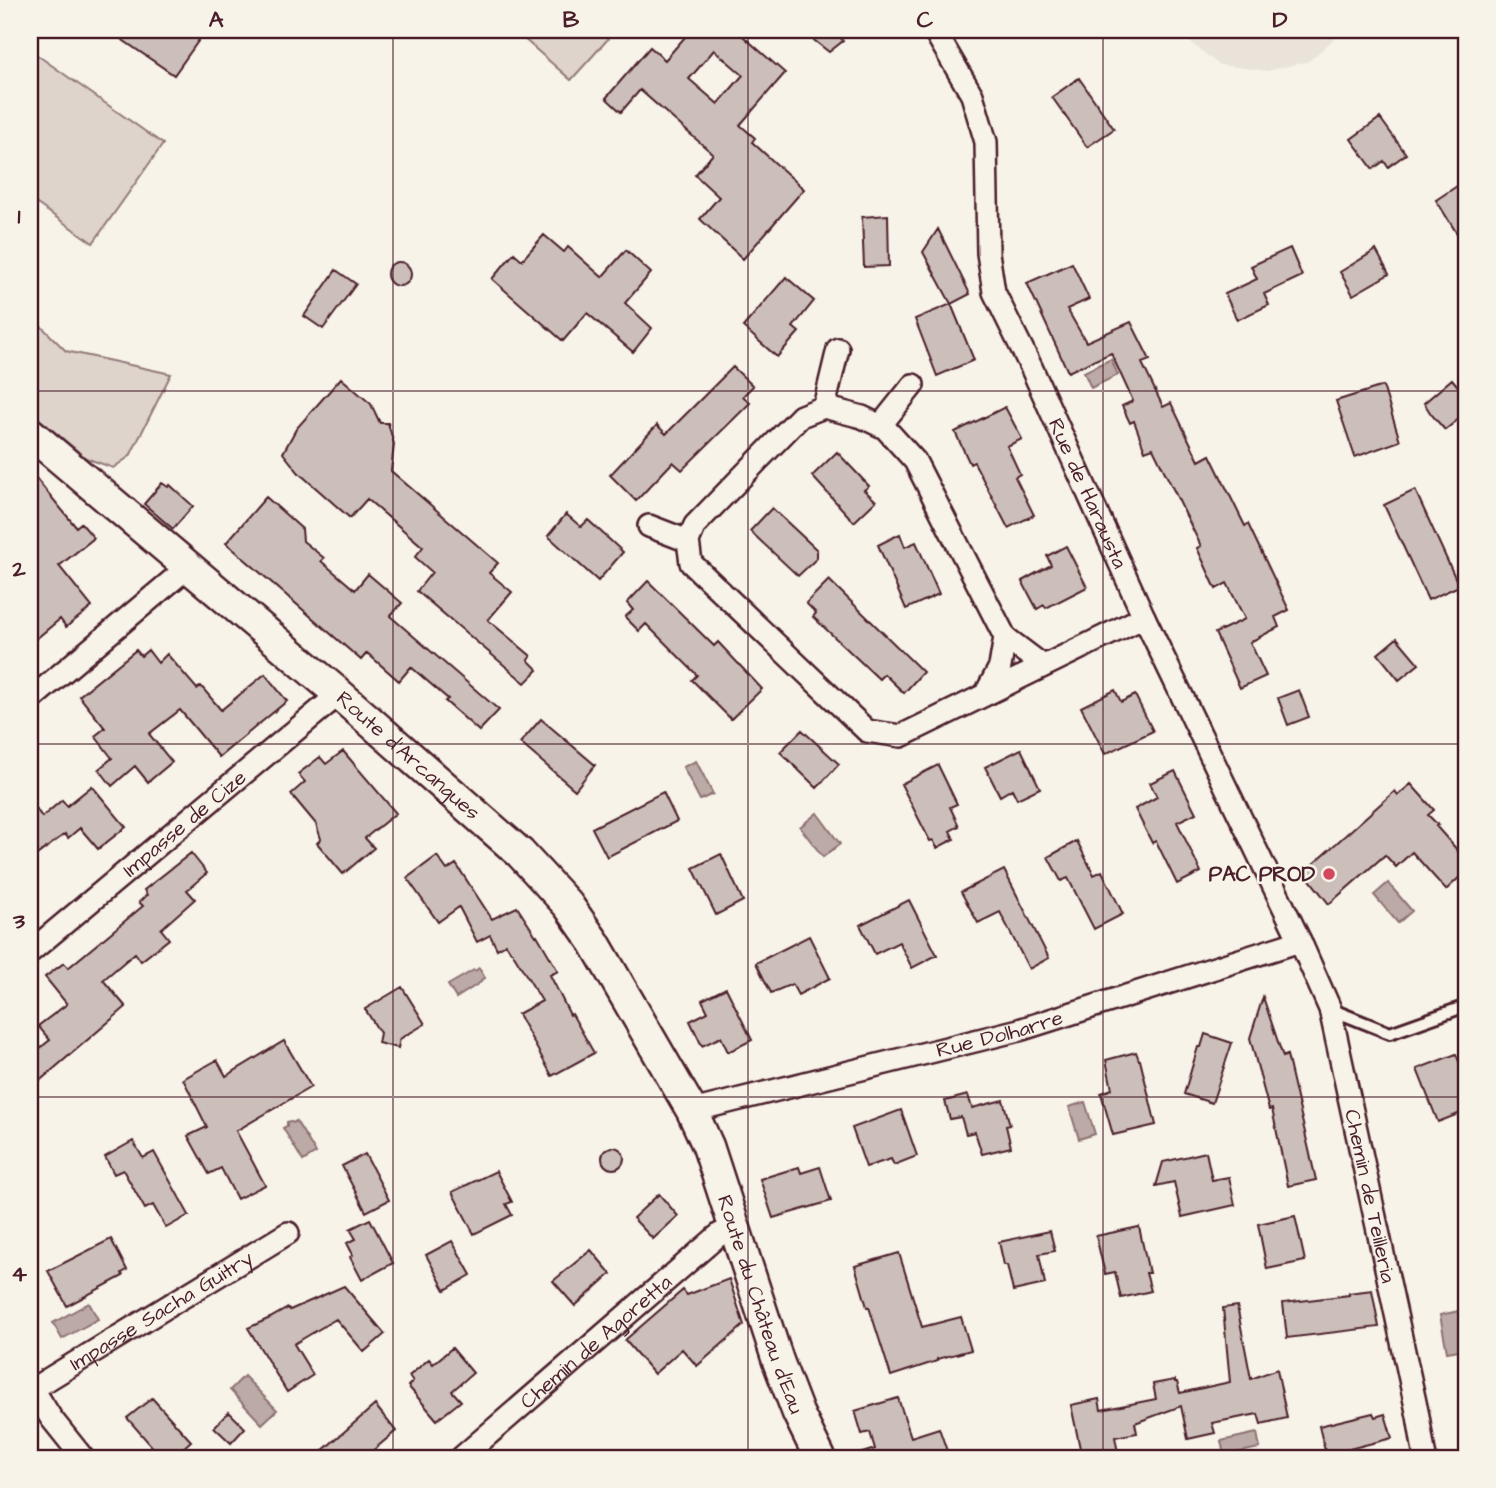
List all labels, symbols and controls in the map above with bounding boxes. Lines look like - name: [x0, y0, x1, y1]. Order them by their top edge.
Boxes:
- text: A: [209, 4, 224, 36]
- text: B: [563, 4, 580, 36]
- text: C: [917, 4, 934, 36]
- text: D: [1273, 4, 1288, 36]
- text: 1: [18, 200, 21, 232]
- street label: Rue de Harausta: [1041, 414, 1134, 574]
- text: 2: [11, 553, 26, 585]
- street label: Route d'Arcangues: [330, 684, 486, 827]
- street label: Impasse de Cize: [116, 763, 253, 884]
- place label: PAC PROD: [1209, 860, 1315, 889]
- marker: PAC PROD: [1321, 866, 1337, 882]
- text: 3: [12, 905, 25, 937]
- street label: Rue Dolharre: [933, 1003, 1066, 1065]
- street label: Chemin de Teilleria: [1337, 1107, 1403, 1286]
- street label: Route du Château d'Eau: [710, 1191, 811, 1418]
- street label: Impasse Sacha Guitry: [64, 1244, 260, 1378]
- text: 4: [11, 1258, 27, 1290]
- street label: Chemin de Agoretta: [514, 1268, 678, 1416]

